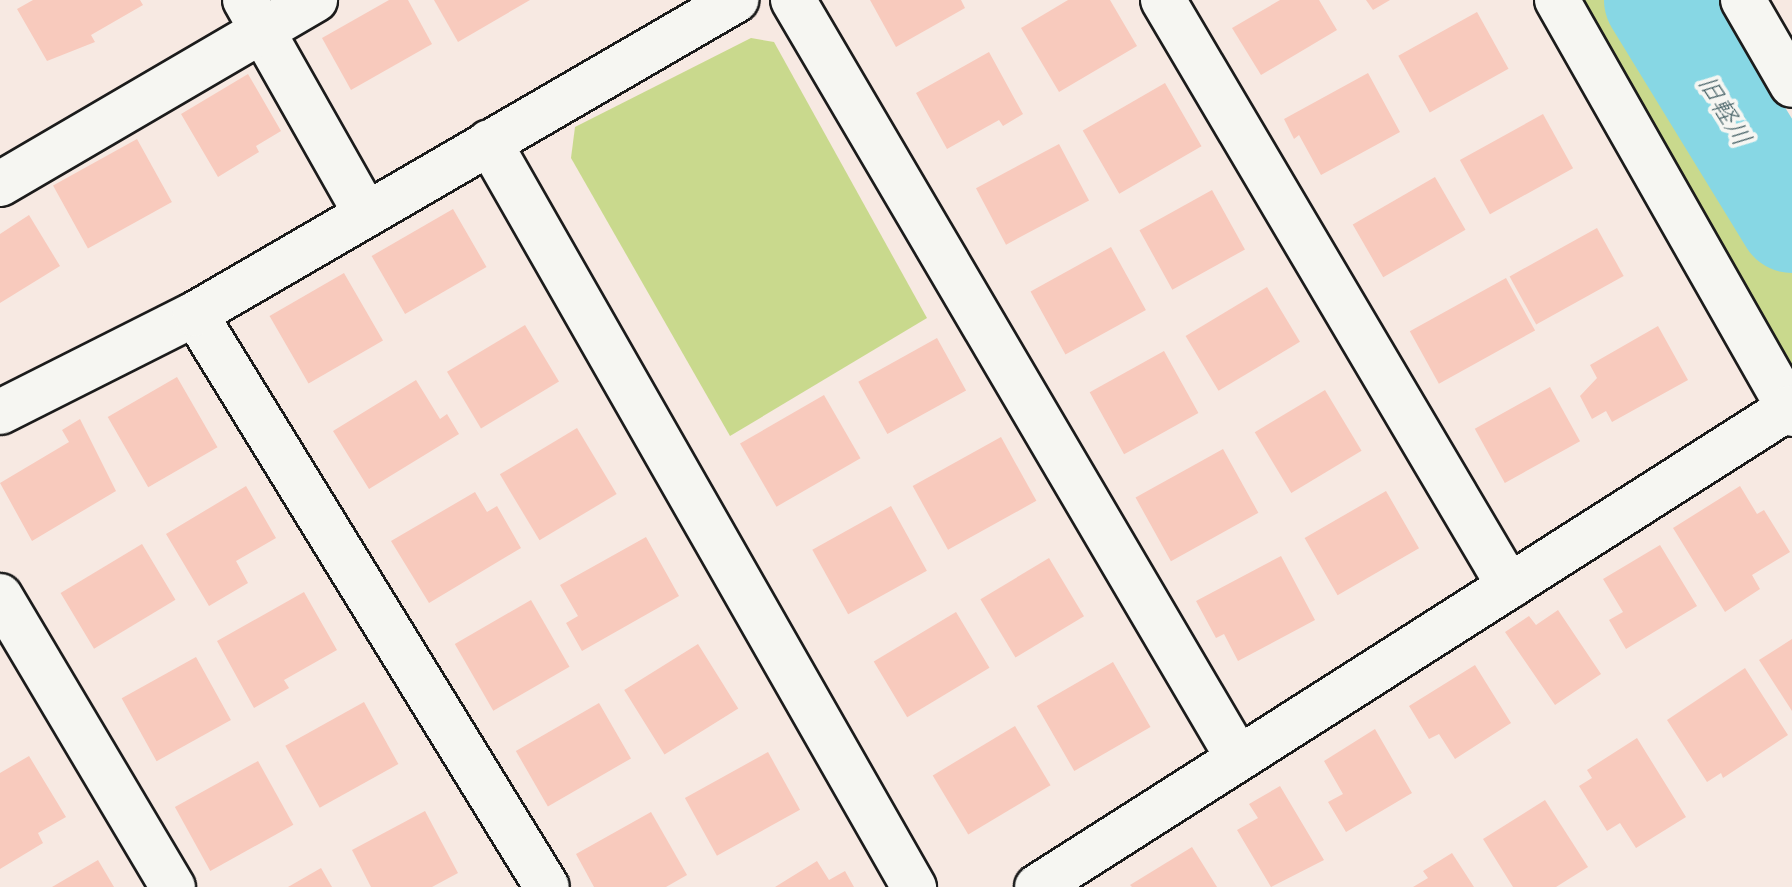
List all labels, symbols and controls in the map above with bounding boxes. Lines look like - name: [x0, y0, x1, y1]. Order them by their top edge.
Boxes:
- water label: 旧軽川: [1692, 69, 1758, 151]

